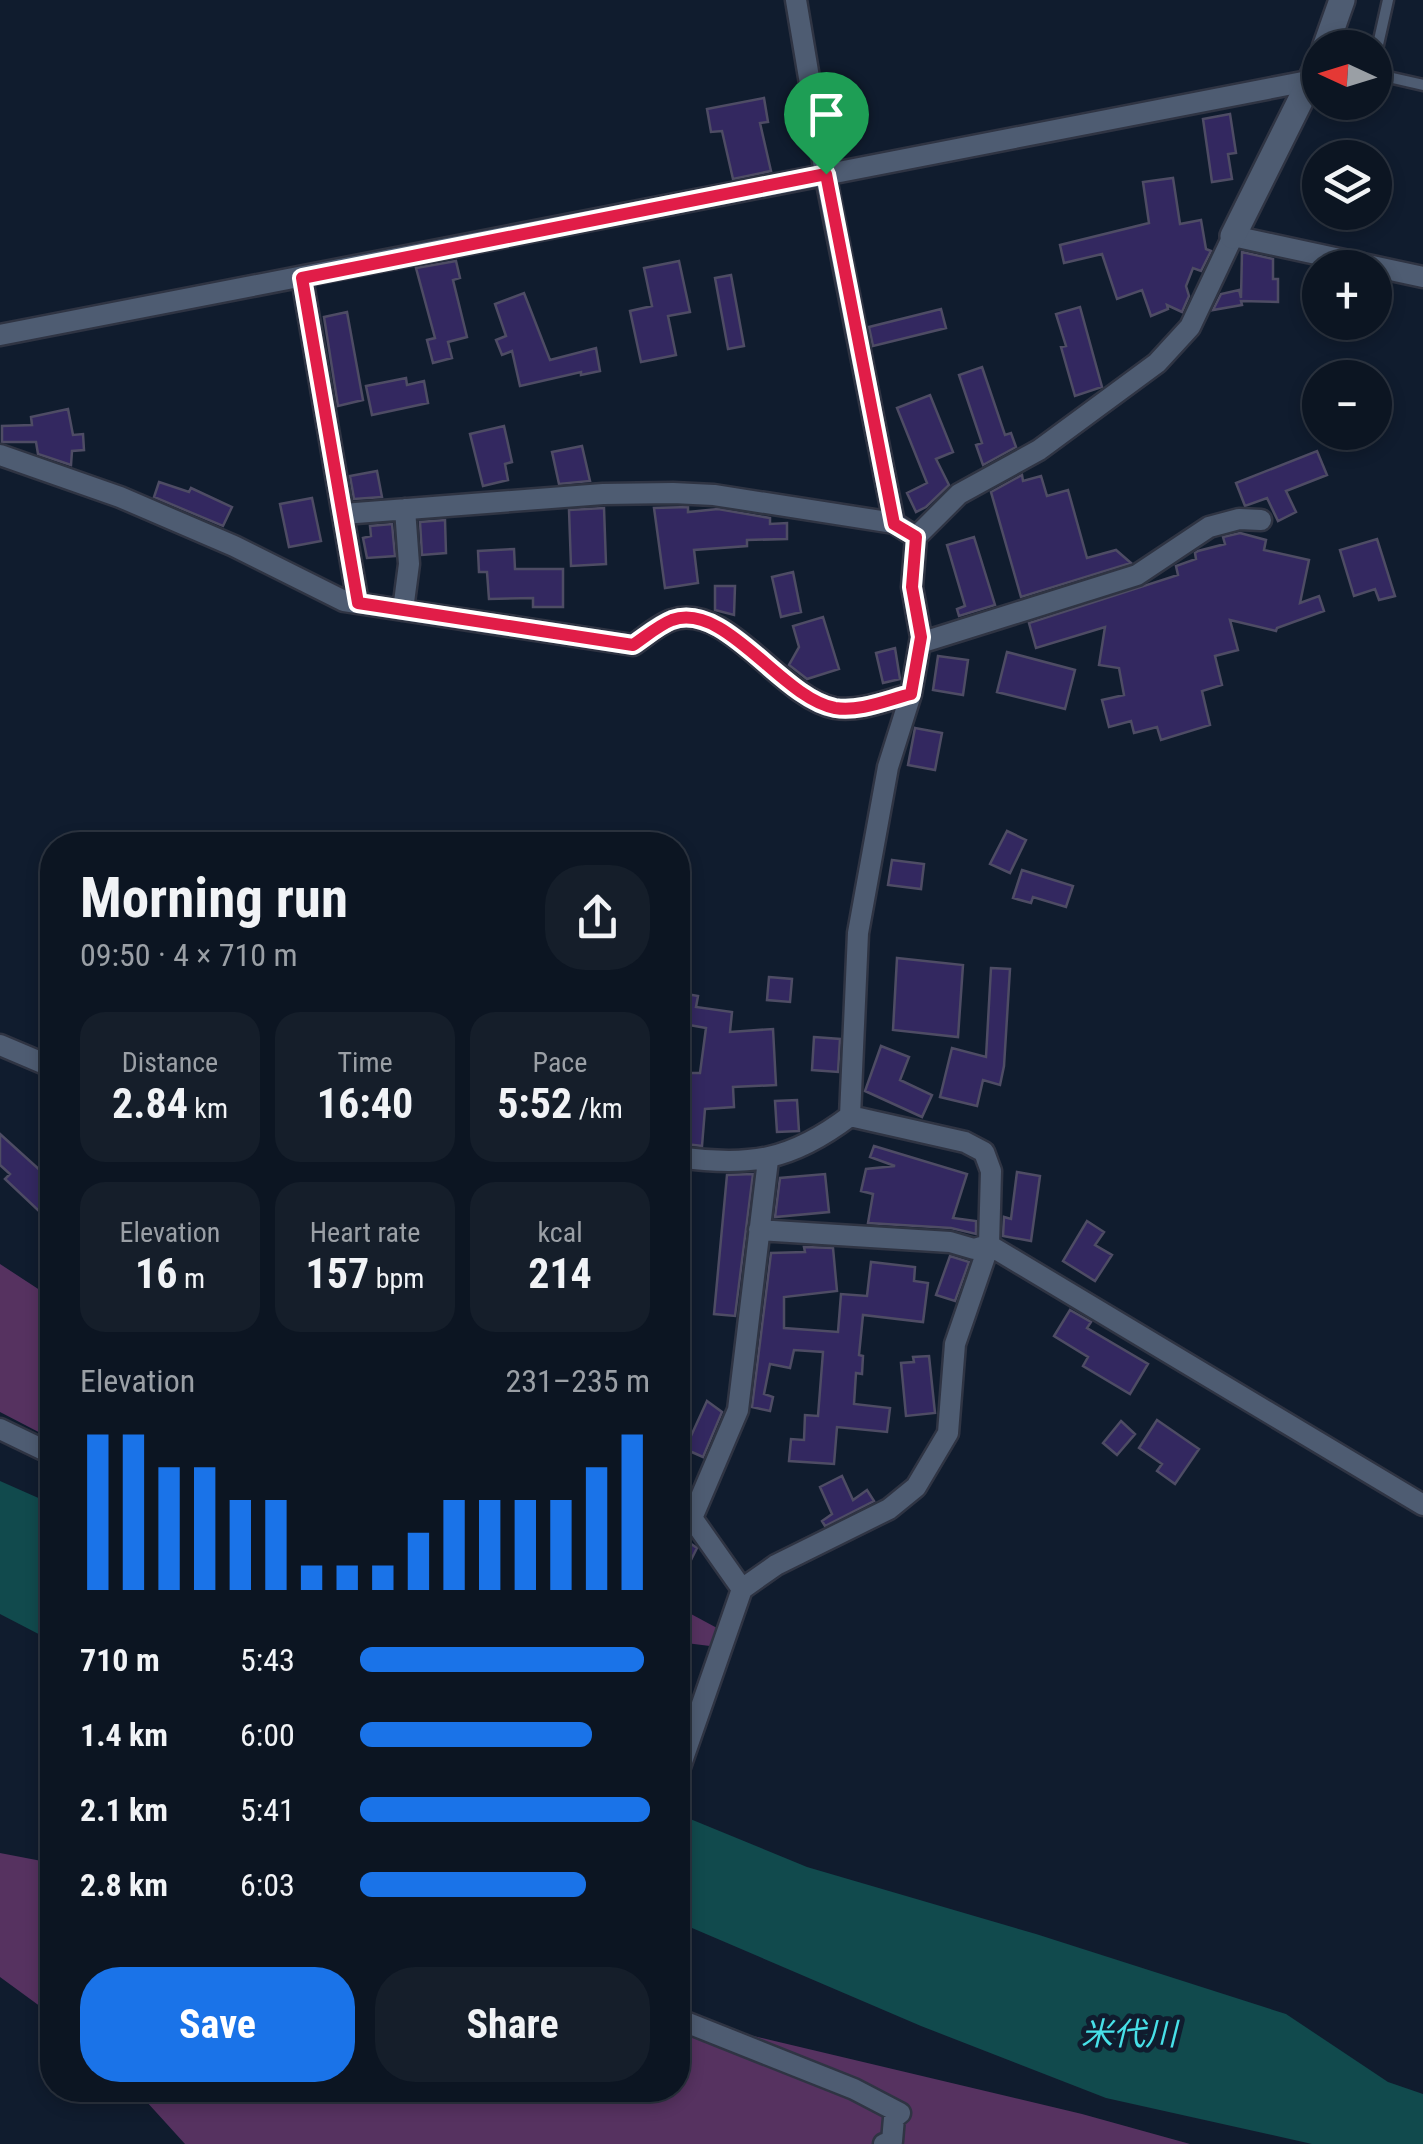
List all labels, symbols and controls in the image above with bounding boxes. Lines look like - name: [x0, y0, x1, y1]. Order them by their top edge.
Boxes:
- north arrow: [1302, 30, 1392, 120]
- map controls: [1302, 30, 1392, 450]
- pin: [784, 72, 869, 175]
- icon: arrive: [799, 87, 854, 142]
- button: layers: [1302, 140, 1392, 230]
- button: +: [1302, 250, 1392, 340]
- button: −: [1302, 360, 1392, 450]
- button: share: [545, 865, 650, 970]
- text: Morning run: [80, 866, 348, 930]
- text: 09:50 · 4 × 710 m: [80, 936, 298, 974]
- text: Distance: [122, 1046, 218, 1079]
- text: Time: [337, 1046, 393, 1079]
- text: Pace: [533, 1046, 587, 1079]
- text: 2.84: [112, 1079, 188, 1128]
- text: 16:40: [317, 1079, 413, 1128]
- text: 5:52: [497, 1079, 572, 1128]
- text: km: [188, 1092, 228, 1125]
- text: /km: [572, 1092, 623, 1125]
- text: Elevation: [120, 1216, 220, 1249]
- text: Heart rate: [310, 1216, 420, 1249]
- text: kcal: [537, 1216, 583, 1249]
- text: 16: [135, 1249, 177, 1298]
- text: 157: [306, 1249, 369, 1298]
- text: 214: [528, 1249, 592, 1298]
- text: m: [177, 1262, 205, 1295]
- text: bpm: [369, 1262, 424, 1295]
- text: Elevation: [80, 1362, 195, 1400]
- text: 231–235 m: [505, 1362, 650, 1400]
- text: 710 m: [80, 1641, 160, 1679]
- text: 5:43: [240, 1641, 295, 1679]
- text: 1.4 km: [80, 1716, 168, 1754]
- text: 6:00: [240, 1716, 295, 1754]
- text: 2.1 km: [80, 1791, 168, 1829]
- text: 5:41: [240, 1791, 295, 1829]
- text: 2.8 km: [80, 1866, 168, 1904]
- text: 6:03: [240, 1866, 295, 1904]
- button: Save: [80, 1967, 355, 2082]
- button: Share: [375, 1967, 650, 2082]
- water label: 米代川: [1081, 2015, 1180, 2053]

